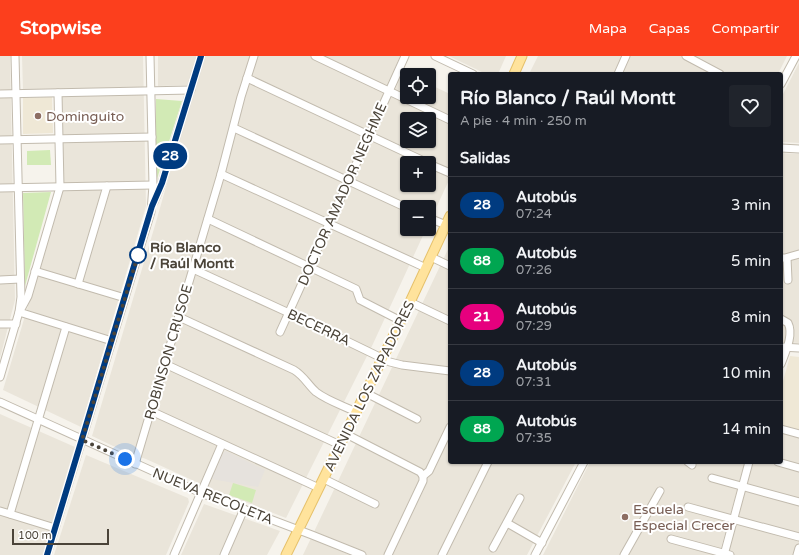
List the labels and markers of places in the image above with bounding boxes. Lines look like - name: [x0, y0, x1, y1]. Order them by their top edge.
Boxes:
- place label: Dominguito: [46, 108, 124, 125]
- marker: Dominguito: [33, 111, 43, 121]
- place label: Río Blanco / Raúl Montt: [150, 239, 235, 272]
- marker: Río Blanco / Raúl Montt: [129, 246, 147, 264]
- place label: Escuela Especial Crecer: [633, 501, 735, 534]
- marker: Escuela Especial Crecer: [620, 512, 630, 522]

